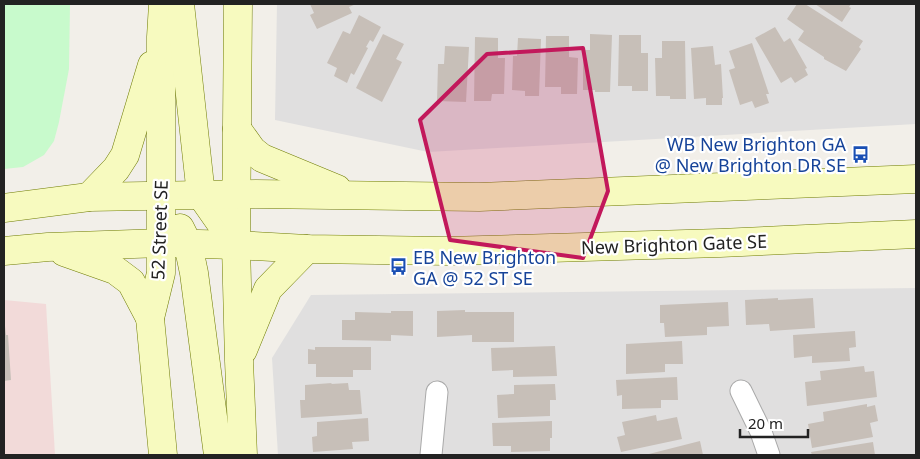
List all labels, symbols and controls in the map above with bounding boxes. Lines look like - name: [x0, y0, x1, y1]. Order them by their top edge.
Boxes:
- place label: WB New Brighton GA @ New Brighton DR SE: [655, 132, 846, 177]
- bus stop icon: WB New Brighton GA @ New Brighton DR SE: [850, 144, 870, 164]
- street label: 52 Street SE: [145, 180, 173, 280]
- street label: New Brighton Gate SE: [581, 229, 767, 259]
- place label: EB New Brighton GA @ 52 ST SE: [413, 245, 556, 290]
- bus stop icon: EB New Brighton GA @ 52 ST SE: [389, 257, 409, 277]
- scale bar: [740, 406, 808, 438]
- text: 20 m: [748, 413, 783, 433]

